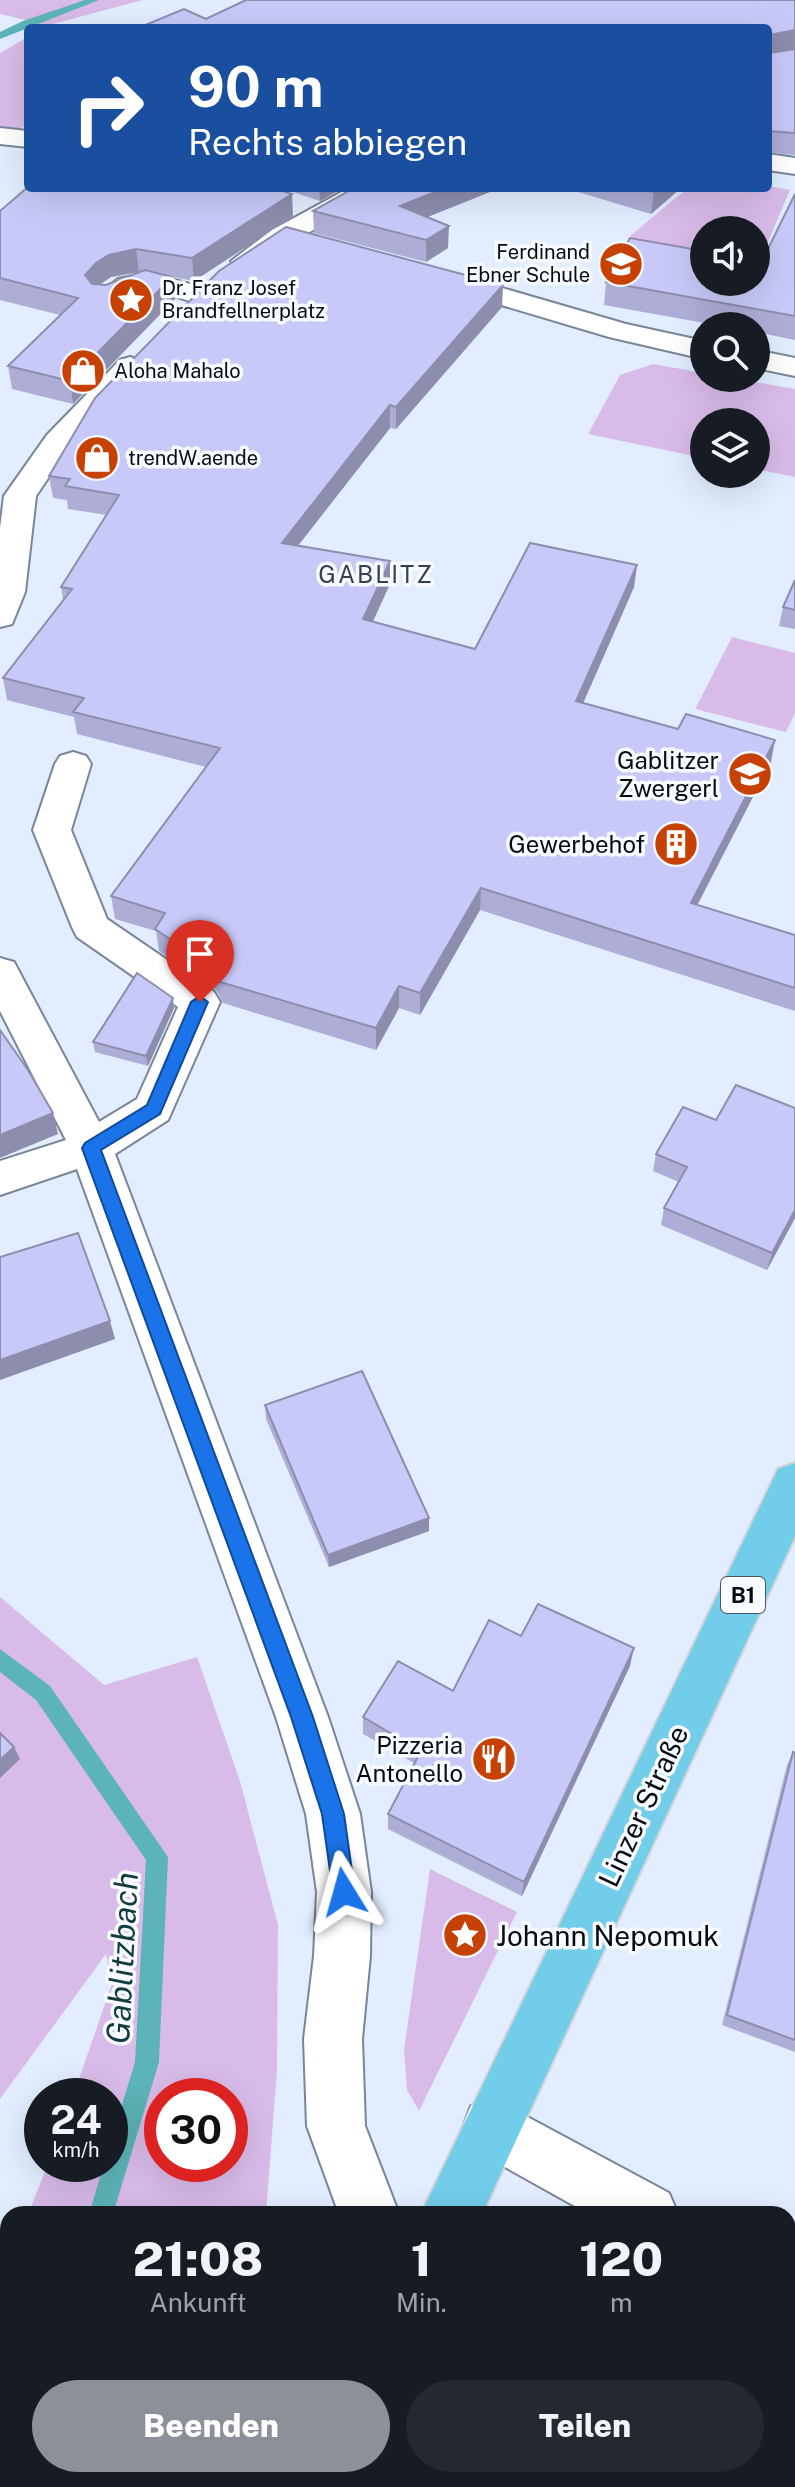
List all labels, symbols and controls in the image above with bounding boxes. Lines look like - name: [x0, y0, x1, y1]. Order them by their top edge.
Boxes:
- text: 90 m: [188, 54, 324, 120]
- icon: right: [56, 56, 160, 160]
- text: Rechts abbiegen: [188, 121, 467, 163]
- map controls: [690, 216, 770, 488]
- button: sound: [690, 216, 770, 296]
- place label: Ferdinand Ebner Schule: [466, 240, 590, 287]
- school or university icon: Ferdinand Ebner Schule: [597, 240, 645, 288]
- place icon: Dr. Franz Josef Brandfellnerplatz: [107, 276, 155, 324]
- place label: Dr. Franz Josef Brandfellnerplatz: [162, 276, 325, 323]
- button: search: [690, 312, 770, 392]
- shop icon: Aloha Mahalo: [59, 347, 107, 395]
- place label: Aloha Mahalo: [114, 359, 241, 383]
- button: layers: [690, 408, 770, 488]
- shop icon: trendW.aende: [73, 434, 121, 482]
- place label: trendW.aende: [128, 446, 258, 470]
- district label: GABLITZ: [318, 560, 434, 588]
- place label: Gablitzer Zwergerl: [617, 746, 719, 802]
- school or university icon: Gablitzer Zwergerl: [726, 750, 774, 798]
- building icon: Gewerbehof: [652, 820, 700, 868]
- place label: Gewerbehof: [508, 830, 645, 858]
- pin: [166, 920, 234, 1002]
- icon: arrive: [178, 932, 222, 976]
- road number: B1: [721, 1577, 765, 1613]
- street label: Linzer Straße: [591, 1720, 695, 1892]
- place label: Pizzeria Antonello: [355, 1731, 463, 1787]
- restaurant icon: Pizzeria Antonello: [470, 1735, 518, 1783]
- position arrow: [302, 1850, 386, 1934]
- water label: Gablitzbach: [99, 1871, 145, 2045]
- place icon: Johann Nepomuk: [441, 1911, 489, 1959]
- place label: Johann Nepomuk: [496, 1919, 719, 1952]
- speed limit sign: 30: [144, 2078, 248, 2182]
- text: 24: [50, 2096, 102, 2143]
- text: km/h: [52, 2138, 100, 2162]
- text: 21:08: [133, 2230, 263, 2287]
- text: 1: [411, 2230, 432, 2287]
- text: 120: [579, 2230, 663, 2287]
- text: Ankunft: [149, 2287, 247, 2318]
- text: Min.: [396, 2287, 447, 2318]
- text: m: [610, 2287, 633, 2318]
- button: Beenden: [32, 2380, 390, 2472]
- button: Teilen: [406, 2380, 764, 2472]

